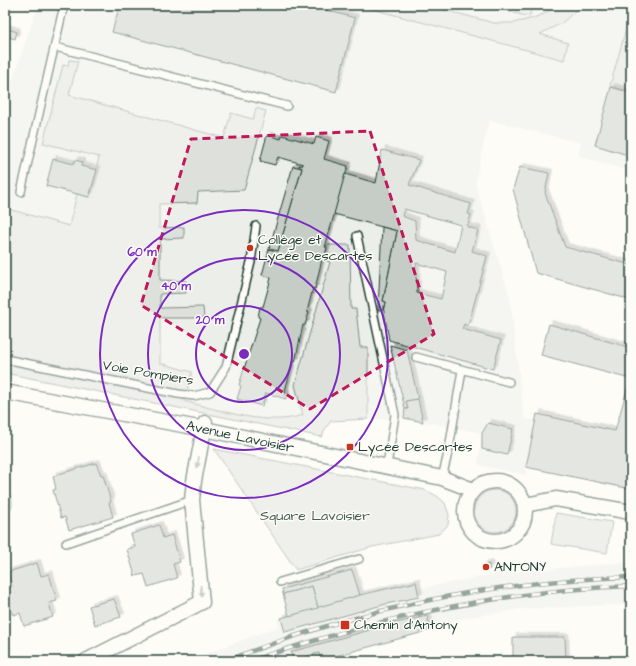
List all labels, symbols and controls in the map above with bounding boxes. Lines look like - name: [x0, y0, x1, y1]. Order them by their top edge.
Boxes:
- place label: Collège et Lycée Descartes: [258, 230, 373, 266]
- marker: Collège et Lycée Descartes: [245, 243, 255, 253]
- text: 60 m: [127, 244, 157, 261]
- text: 40 m: [161, 278, 192, 295]
- text: 20 m: [195, 312, 225, 329]
- centre of rings: [237, 347, 251, 361]
- street label: Voie Pompiers: [101, 355, 195, 391]
- street label: Avenue Lavoisier: [184, 416, 296, 458]
- place label: Lycée Descartes: [358, 437, 473, 457]
- marker: Lycée Descartes: [345, 442, 355, 452]
- one-way arrow: [194, 455, 200, 468]
- park label: Square Lavoisier: [260, 506, 370, 526]
- place label: ANTONY: [494, 557, 547, 577]
- marker: ANTONY: [481, 562, 491, 572]
- one-way arrow: [197, 585, 204, 597]
- place label: Chemin d'Antony: [354, 615, 458, 635]
- marker: Chemin d'Antony: [339, 619, 351, 631]

